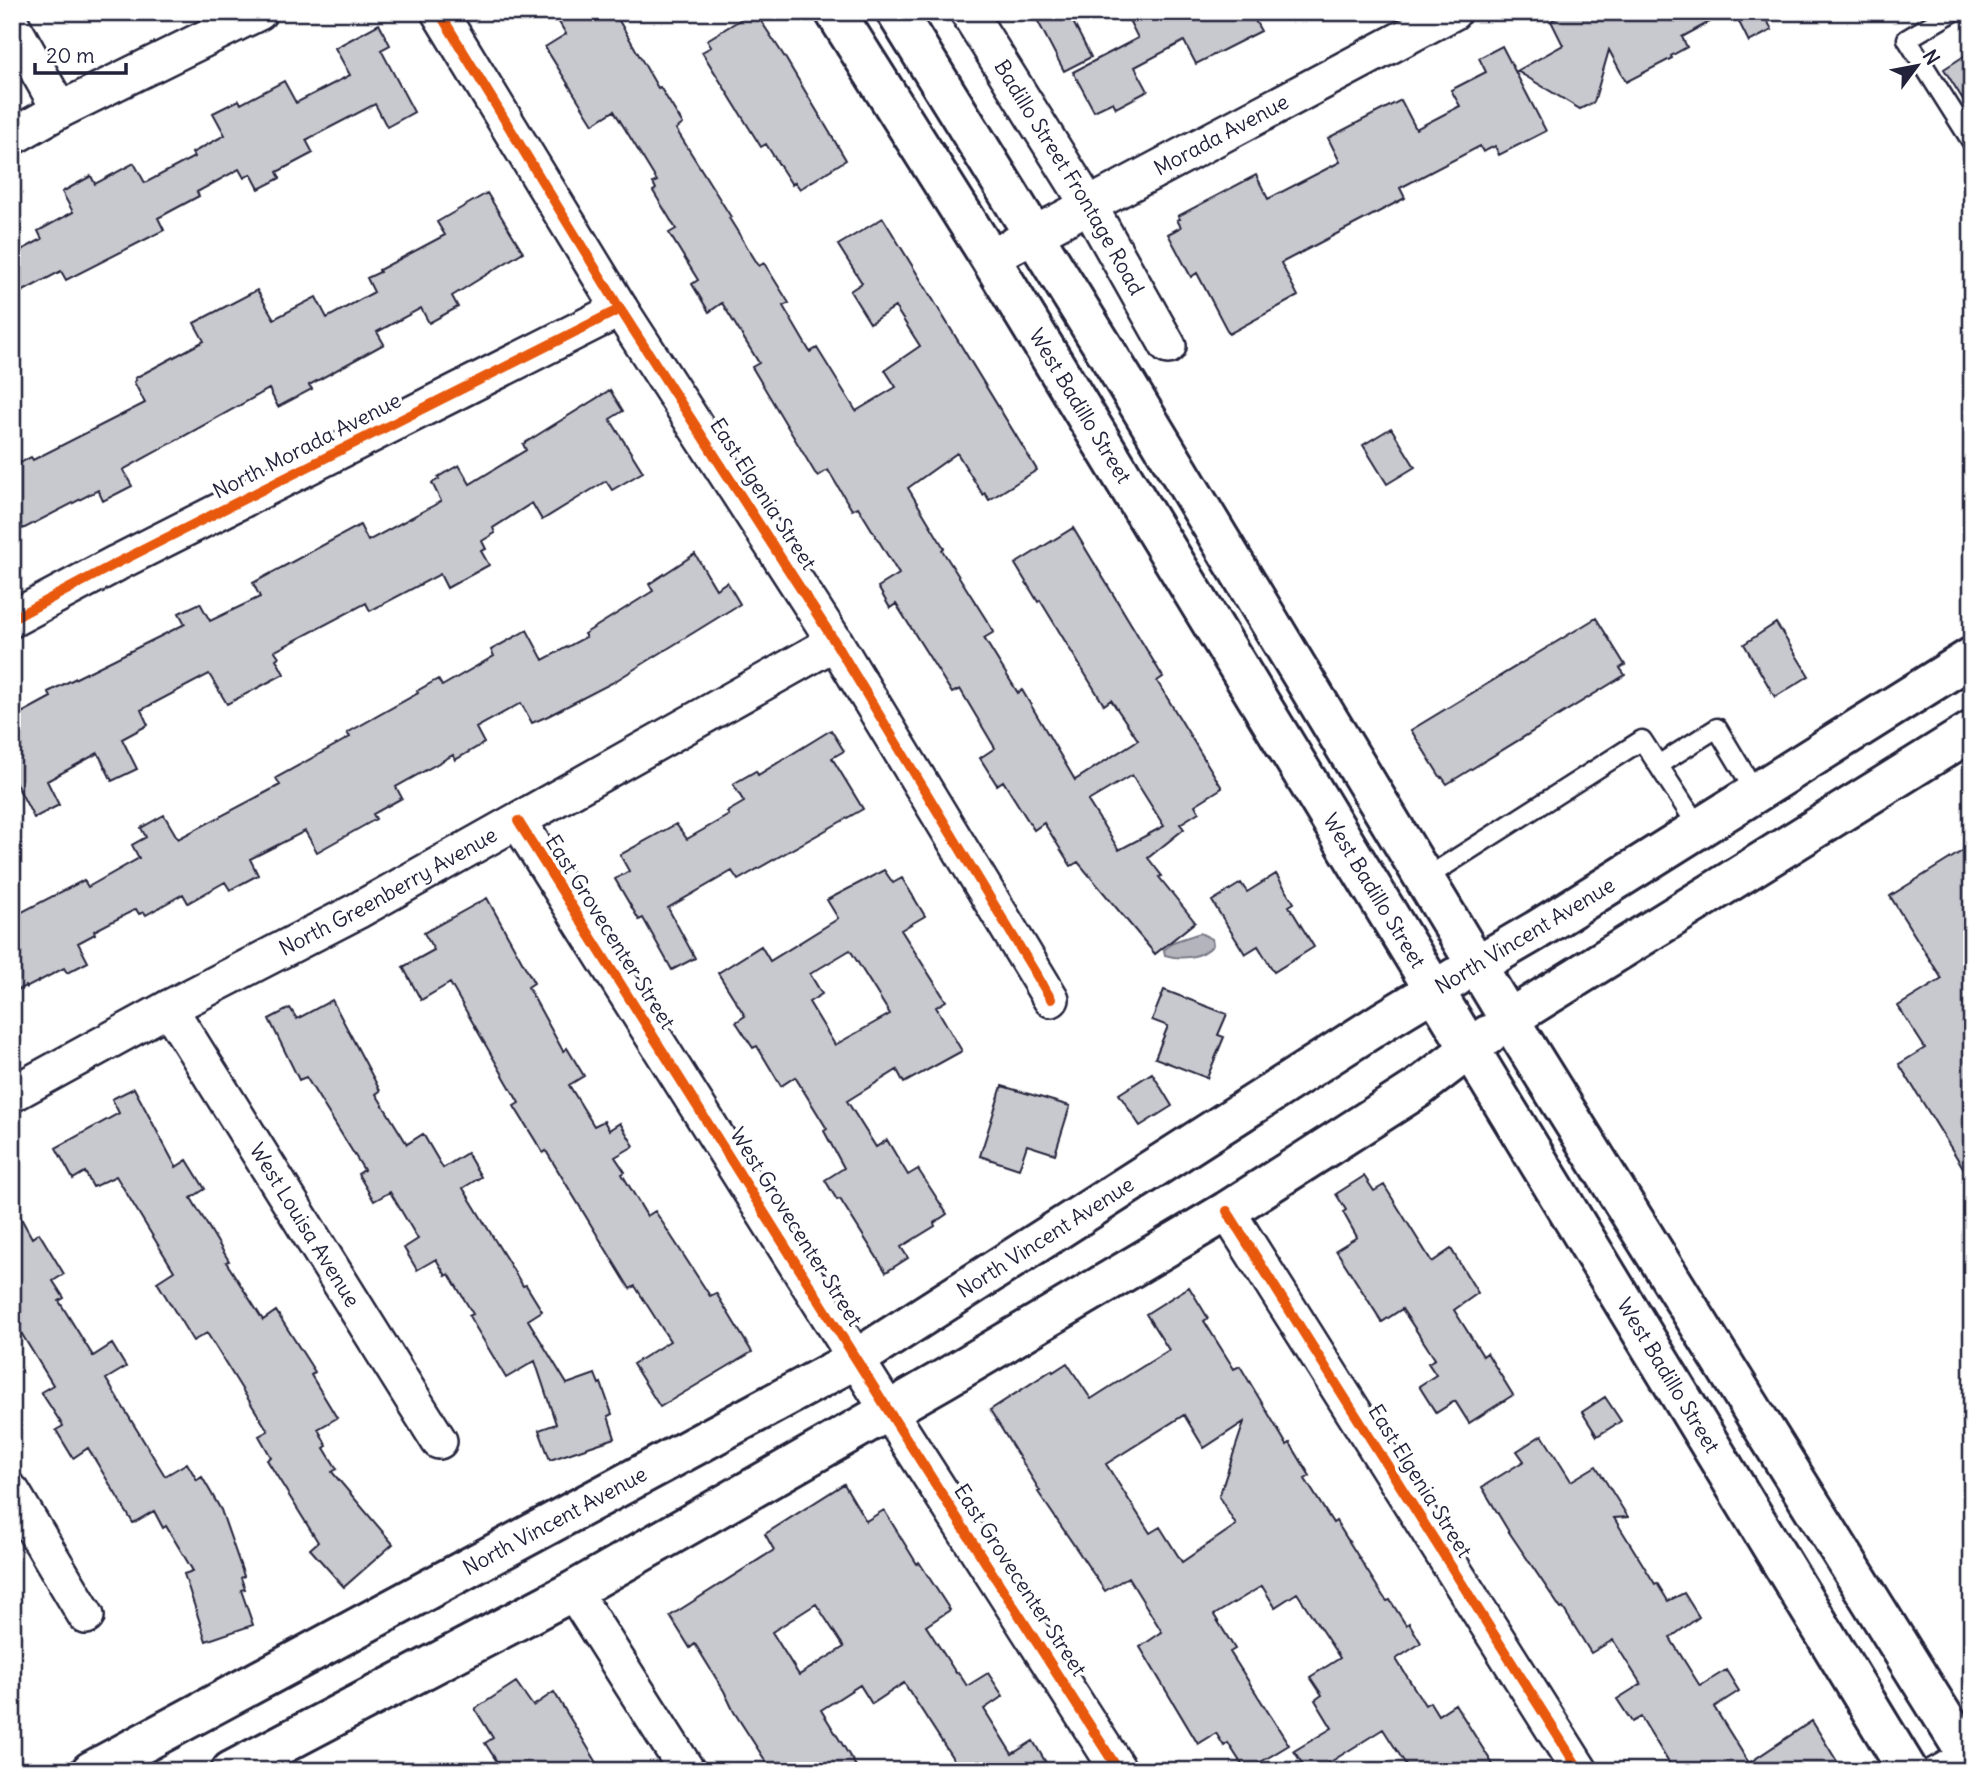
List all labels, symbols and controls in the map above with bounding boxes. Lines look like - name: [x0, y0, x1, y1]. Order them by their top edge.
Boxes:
- scale bar: [35, 32, 126, 76]
- north arrow: [1882, 32, 1952, 102]
- text: 20 m: [46, 42, 95, 69]
- text: N: [1918, 45, 1945, 69]
- street label: Badillo Street Frontage Road: [988, 55, 1150, 300]
- street label: Morada Avenue: [1149, 88, 1293, 181]
- street label: West Badillo Street: [1023, 323, 1138, 488]
- street label: North Morada Avenue: [208, 386, 405, 505]
- street label: East Elgenia Street: [704, 413, 823, 575]
- street label: West Badillo Street: [1317, 808, 1432, 973]
- street label: North Greenberry Avenue: [274, 821, 502, 962]
- street label: East Grovecenter Street: [540, 830, 681, 1034]
- street label: North Vincent Avenue: [1430, 871, 1620, 1000]
- street label: West Grovecenter Street: [724, 1122, 869, 1331]
- street label: West Louisa Avenue: [244, 1138, 366, 1312]
- street label: North Vincent Avenue: [952, 1170, 1139, 1304]
- street label: West Badillo Street: [1611, 1293, 1726, 1458]
- street label: East Elgenia Street: [1362, 1399, 1478, 1562]
- street label: North Vincent Avenue: [458, 1460, 651, 1581]
- street label: East Grovecenter Street: [948, 1478, 1093, 1681]

